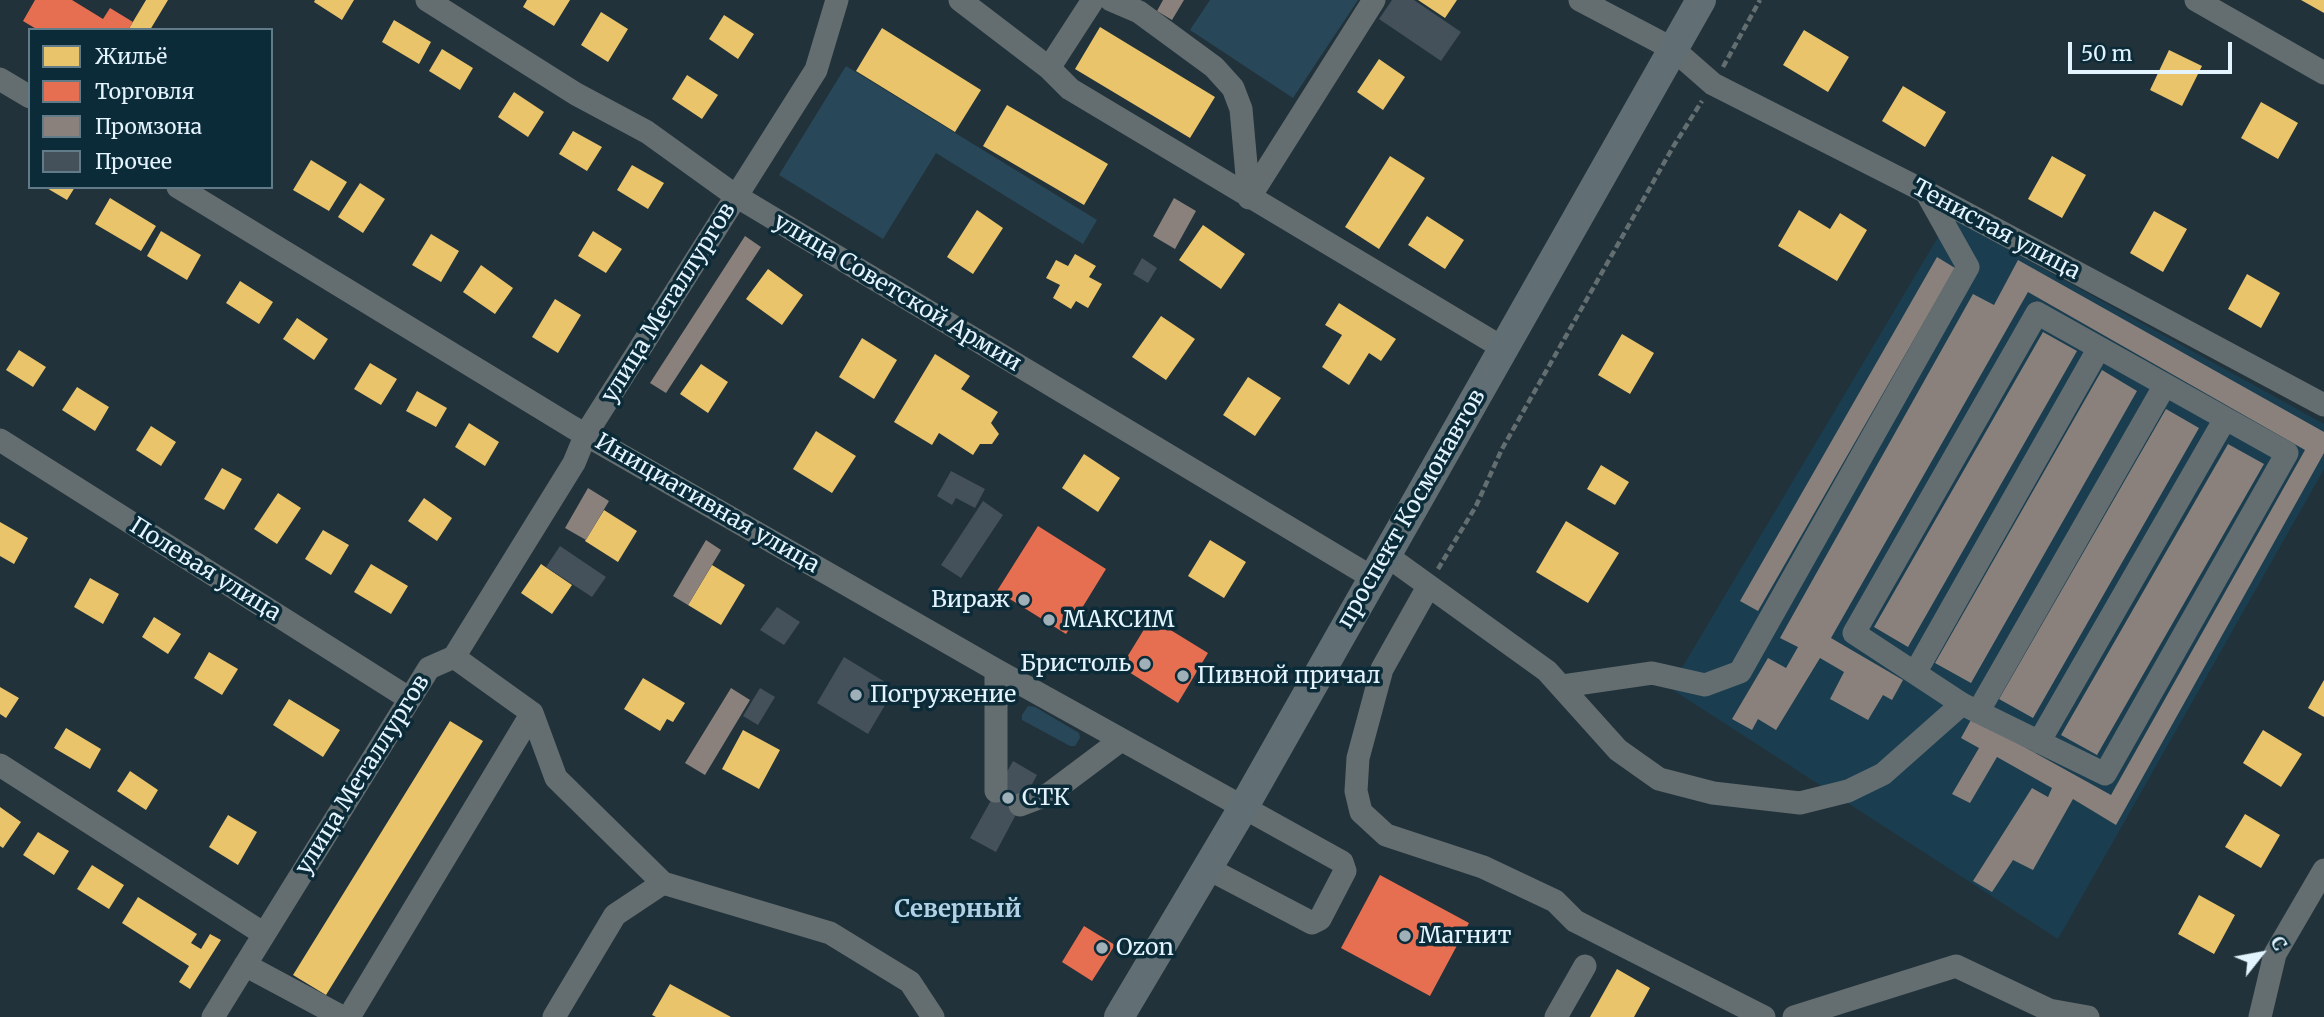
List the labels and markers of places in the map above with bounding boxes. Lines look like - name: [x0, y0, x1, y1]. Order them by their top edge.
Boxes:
- place label: Вираж: [931, 586, 1010, 614]
- marker: Вираж: [1016, 592, 1032, 608]
- place label: МАКСИМ: [1063, 606, 1175, 634]
- marker: МАКСИМ: [1041, 612, 1057, 628]
- place label: Бристоль: [1020, 650, 1131, 678]
- marker: Бристоль: [1137, 656, 1153, 672]
- place label: Пивной причал: [1197, 662, 1380, 690]
- marker: Пивной причал: [1175, 668, 1191, 684]
- place label: Погружение: [870, 681, 1016, 709]
- marker: Погружение: [848, 687, 864, 703]
- place label: СТК: [1022, 784, 1070, 812]
- marker: СТК: [1000, 790, 1016, 806]
- place label: Магнит: [1419, 922, 1511, 950]
- marker: Магнит: [1397, 928, 1413, 944]
- place label: Ozon: [1116, 934, 1174, 962]
- marker: Ozon: [1094, 940, 1110, 956]

